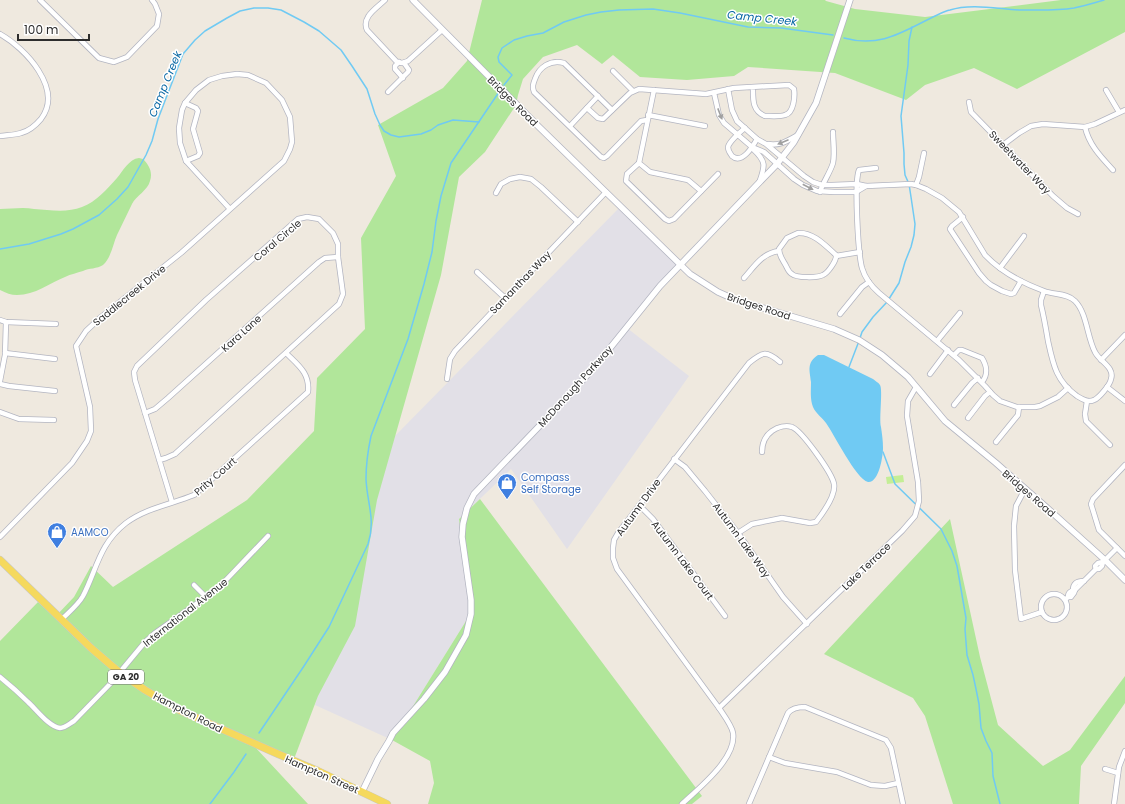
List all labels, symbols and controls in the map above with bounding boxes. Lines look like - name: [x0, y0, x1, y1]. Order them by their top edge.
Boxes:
- water label: Camp Creek: [726, 6, 799, 30]
- scale bar: [18, 16, 89, 42]
- text: 100 m: [24, 21, 58, 38]
- water label: Camp Creek: [144, 47, 186, 119]
- street label: Bridges Road: [484, 73, 541, 130]
- one-way arrow: [717, 108, 723, 120]
- street label: Sweetwater Way: [985, 127, 1054, 198]
- one-way arrow: [777, 140, 789, 146]
- one-way arrow: [802, 184, 814, 190]
- street label: Coral Circle: [250, 216, 305, 265]
- street label: Samanthas Way: [486, 247, 555, 317]
- street label: Saddlecreek Drive: [90, 261, 169, 330]
- street label: Bridges Road: [725, 289, 793, 324]
- street label: Kara Lane: [218, 311, 265, 356]
- street label: McDonough Parkway: [535, 342, 616, 430]
- street label: Prity Court: [191, 453, 240, 499]
- street label: Bridges Road: [999, 466, 1058, 521]
- place label: Compass Self Storage: [521, 470, 581, 497]
- shop icon: Compass Self Storage: [496, 472, 518, 500]
- street label: Autumn Drive: [612, 476, 664, 539]
- street label: Autumn Lake Way: [709, 500, 774, 581]
- street label: Autumn Lake Court: [648, 518, 718, 603]
- shop icon: AAMCO: [46, 521, 68, 549]
- place label: AAMCO: [71, 525, 109, 540]
- street label: Lake Terrace: [838, 539, 894, 594]
- street label: International Avenue: [140, 574, 231, 650]
- road number: GA 20: [108, 670, 144, 684]
- street label: Hampton Road: [151, 689, 225, 736]
- street label: Hampton Street: [283, 752, 361, 798]

